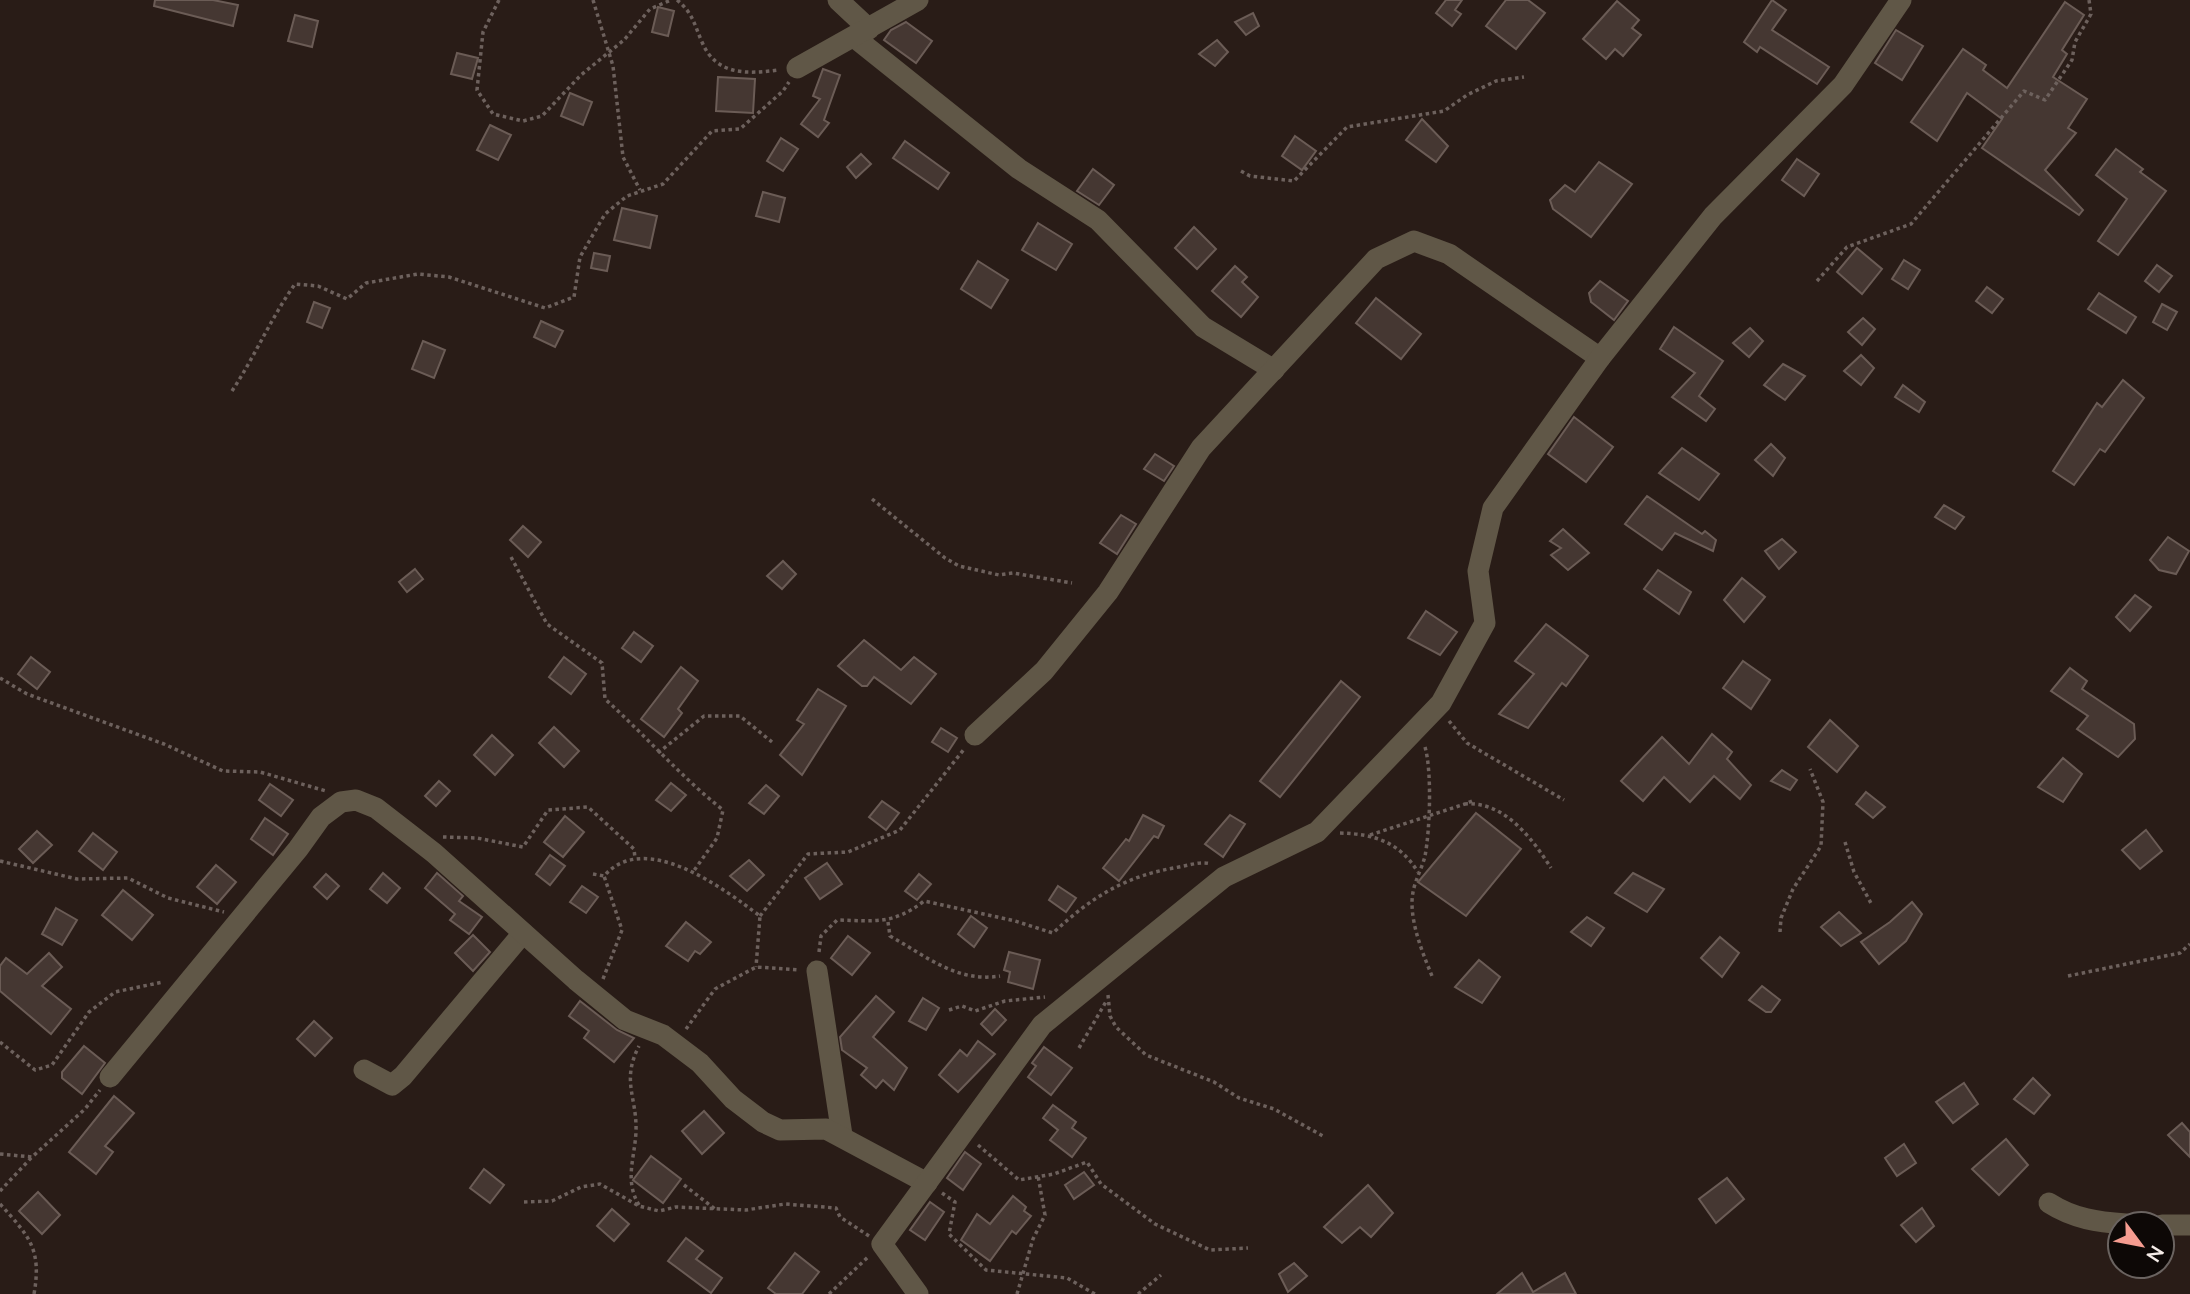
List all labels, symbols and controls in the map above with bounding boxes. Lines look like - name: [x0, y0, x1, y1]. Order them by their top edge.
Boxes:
- north arrow: [2106, 1210, 2176, 1280]
- text: N: [2142, 1242, 2169, 1267]

